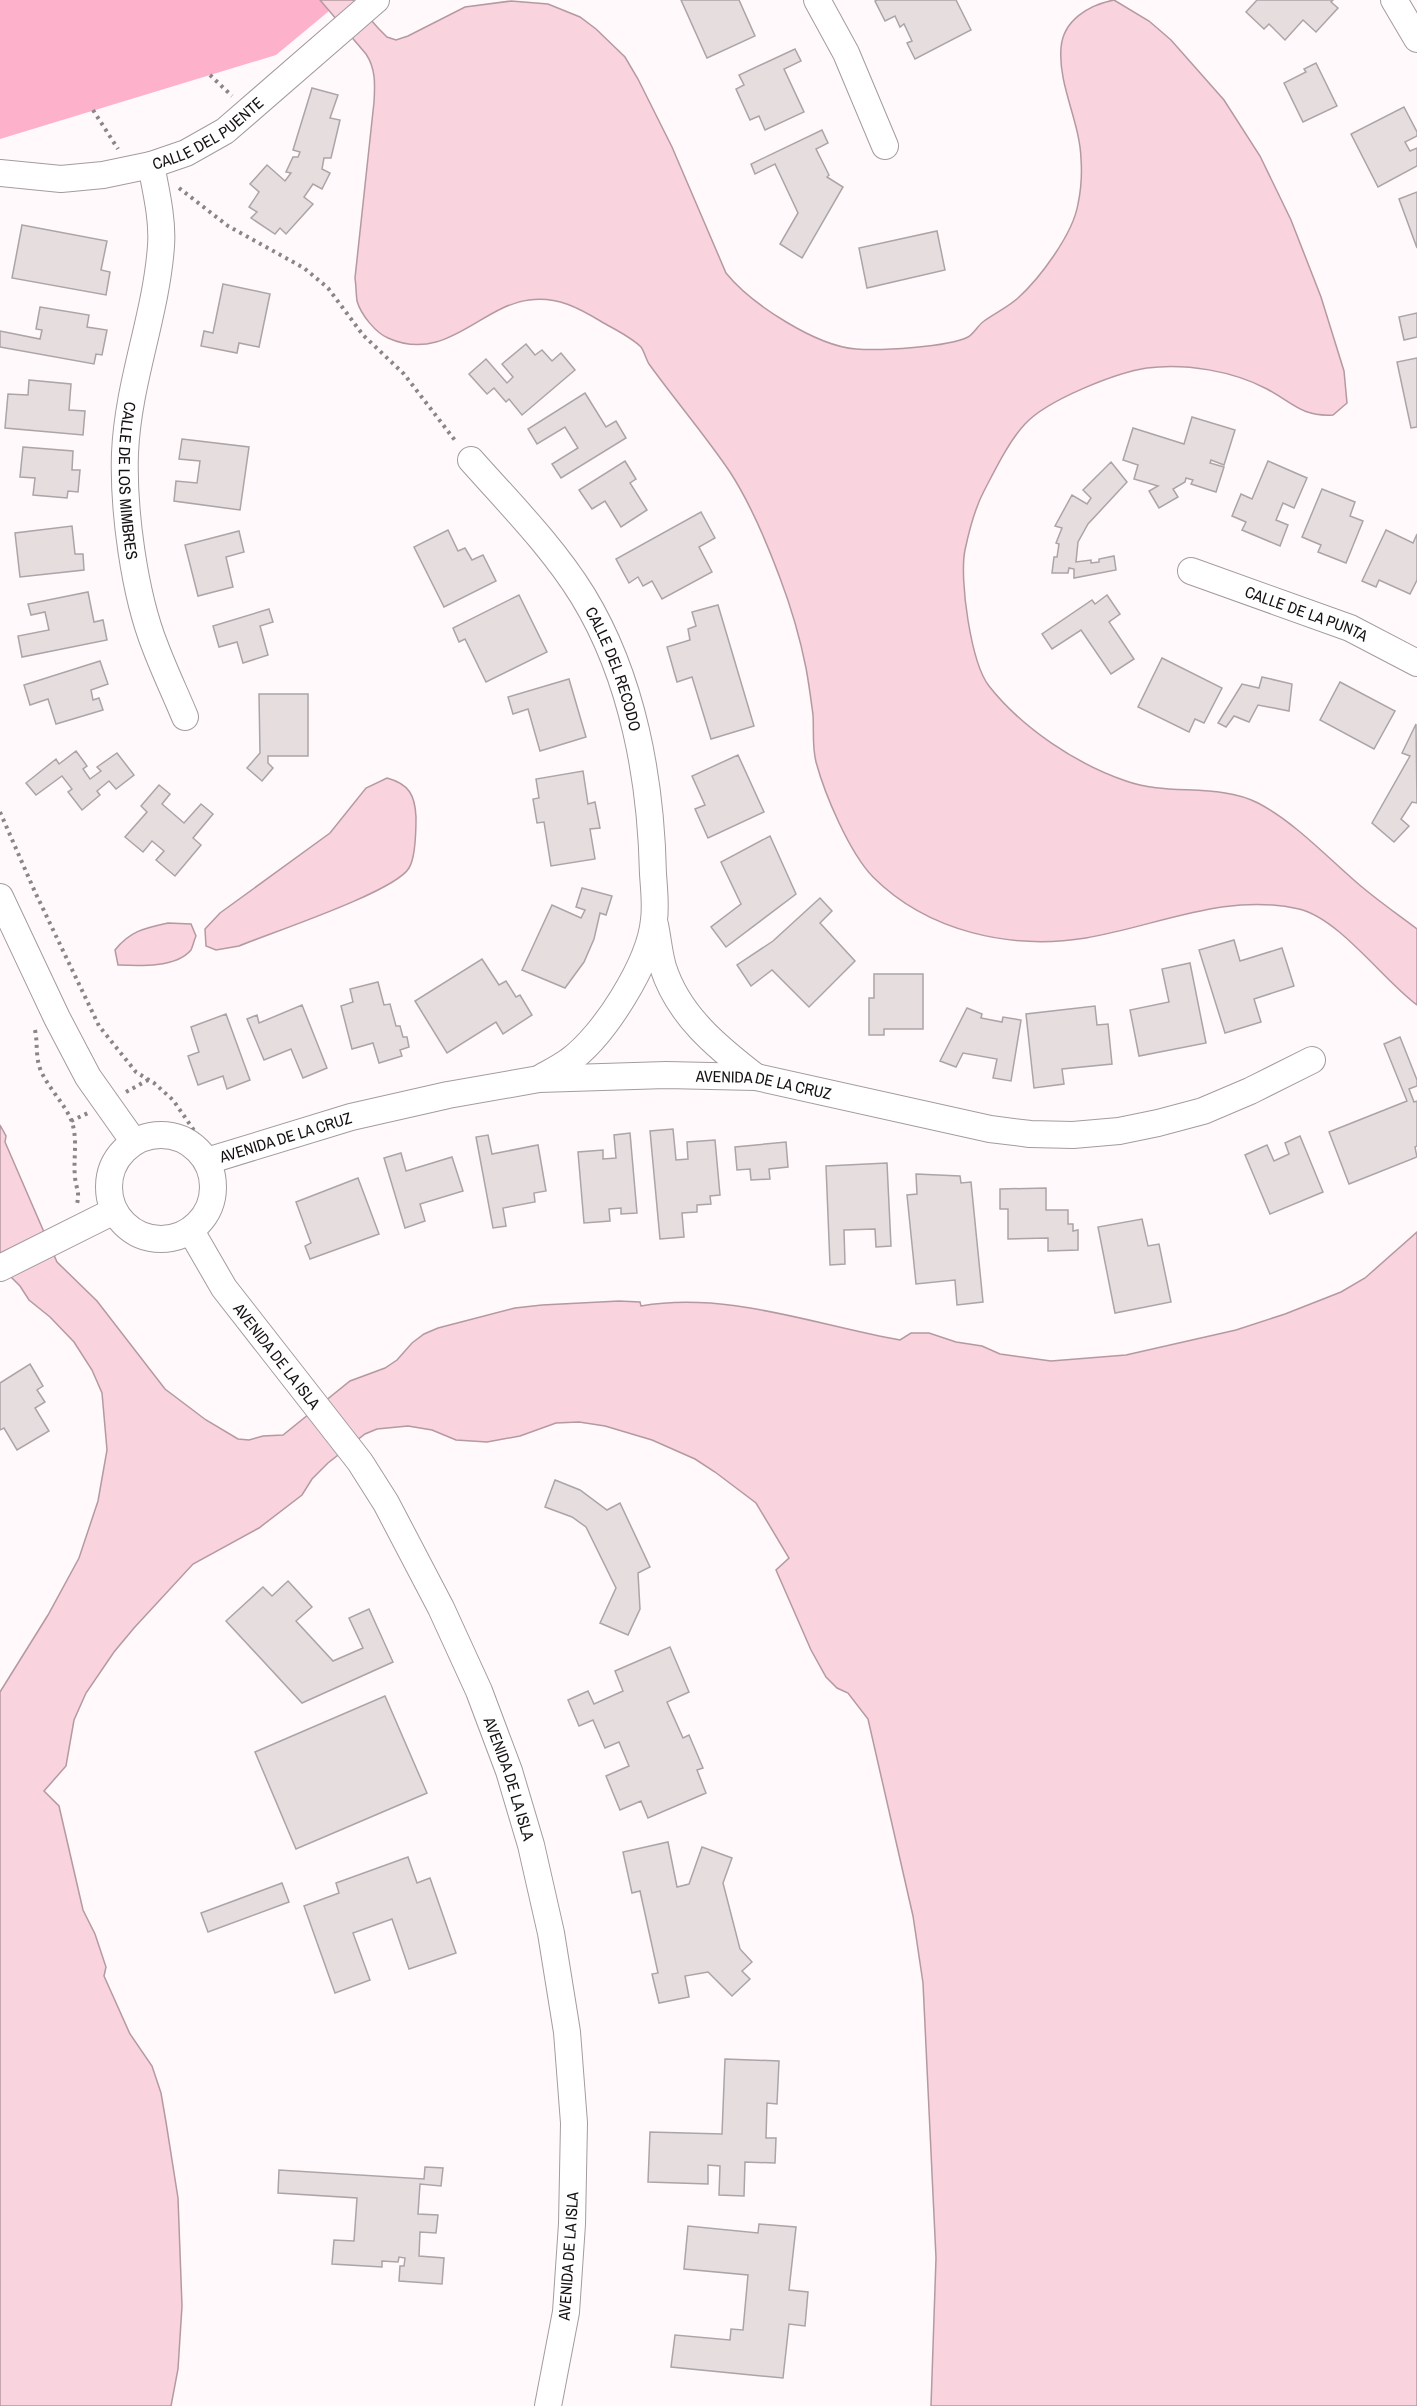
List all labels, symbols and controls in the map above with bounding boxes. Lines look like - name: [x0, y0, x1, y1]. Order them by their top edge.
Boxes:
- street label: CALLE DEL PUENTE: [149, 92, 268, 175]
- street label: CALLE DE LOS MIMBRES: [114, 400, 144, 561]
- street label: CALLE DE LA PUNTA: [1242, 580, 1372, 647]
- street label: CALLE DEL RECODO: [580, 603, 647, 733]
- street label: AVENIDA DE LA CRUZ: [695, 1065, 834, 1104]
- street label: AVENIDA DE LA CRUZ: [216, 1106, 354, 1168]
- street label: AVENIDA DE LA ISLA: [228, 1297, 326, 1414]
- street label: AVENIDA DE LA ISLA: [478, 1713, 540, 1843]
- street label: AVENIDA DE LA ISLA: [552, 2191, 583, 2322]

